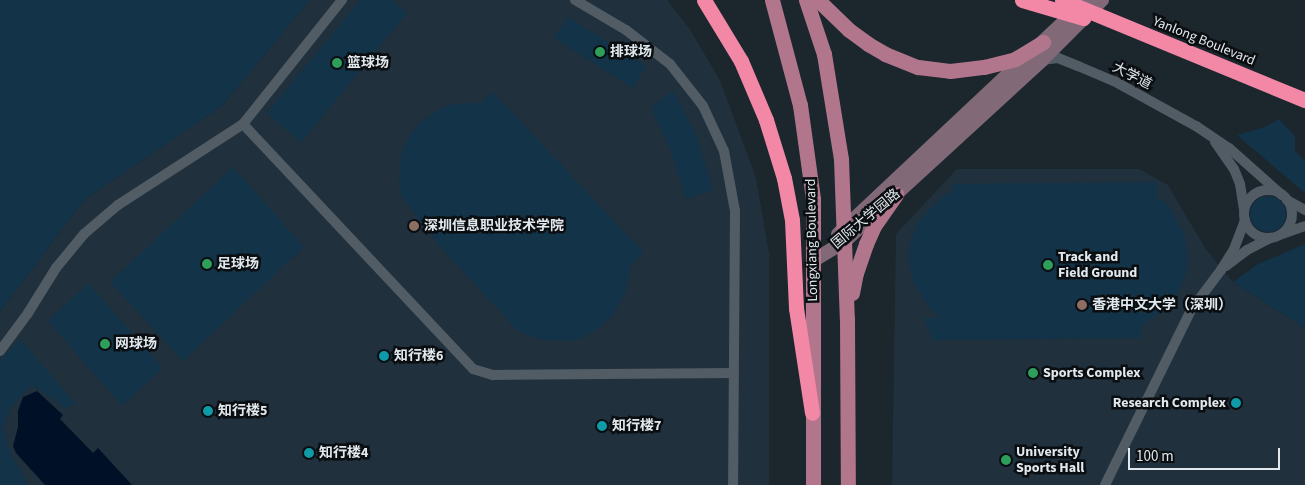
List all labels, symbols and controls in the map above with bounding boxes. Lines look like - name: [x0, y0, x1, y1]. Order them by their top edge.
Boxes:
- street label: Yanlong Boulevard: [1150, 13, 1258, 69]
- place label: 排球场: [610, 44, 652, 60]
- marker: 排球场: [594, 46, 606, 58]
- place label: 篮球场: [347, 55, 389, 71]
- marker: 篮球场: [331, 57, 343, 69]
- street label: 大学道: [1109, 59, 1155, 93]
- street label: Longxiang Boulevard: [803, 178, 821, 302]
- street label: 国际大学园路: [828, 186, 904, 252]
- place label: 深圳信息职业技术学院: [424, 218, 564, 234]
- marker: 深圳信息职业技术学院: [408, 220, 420, 232]
- place label: Track and Field Ground: [1058, 249, 1137, 282]
- place label: 足球场: [217, 256, 259, 272]
- marker: 足球场: [201, 258, 213, 270]
- marker: Track and Field Ground: [1042, 259, 1054, 271]
- place label: 香港中文大学（深圳）: [1092, 297, 1232, 313]
- marker: 香港中文大学（深圳）: [1076, 299, 1088, 311]
- place label: 网球场: [115, 336, 157, 352]
- marker: 网球场: [99, 338, 111, 350]
- place label: 知行楼6: [394, 348, 443, 364]
- marker: 知行楼6: [378, 350, 390, 362]
- place label: Sports Complex: [1043, 365, 1141, 381]
- marker: Sports Complex: [1027, 367, 1039, 379]
- place label: Research Complex: [1113, 395, 1226, 411]
- marker: Research Complex: [1230, 397, 1242, 409]
- place label: 知行楼5: [218, 403, 267, 419]
- marker: 知行楼5: [202, 405, 214, 417]
- place label: 知行楼7: [612, 418, 661, 434]
- marker: 知行楼7: [596, 420, 608, 432]
- scale bar: [1130, 438, 1282, 470]
- place label: University Sports Hall: [1016, 444, 1084, 477]
- place label: 知行楼4: [319, 445, 368, 461]
- text: 100 m: [1136, 446, 1174, 467]
- marker: 知行楼4: [303, 447, 315, 459]
- marker: University Sports Hall: [1000, 454, 1012, 466]

